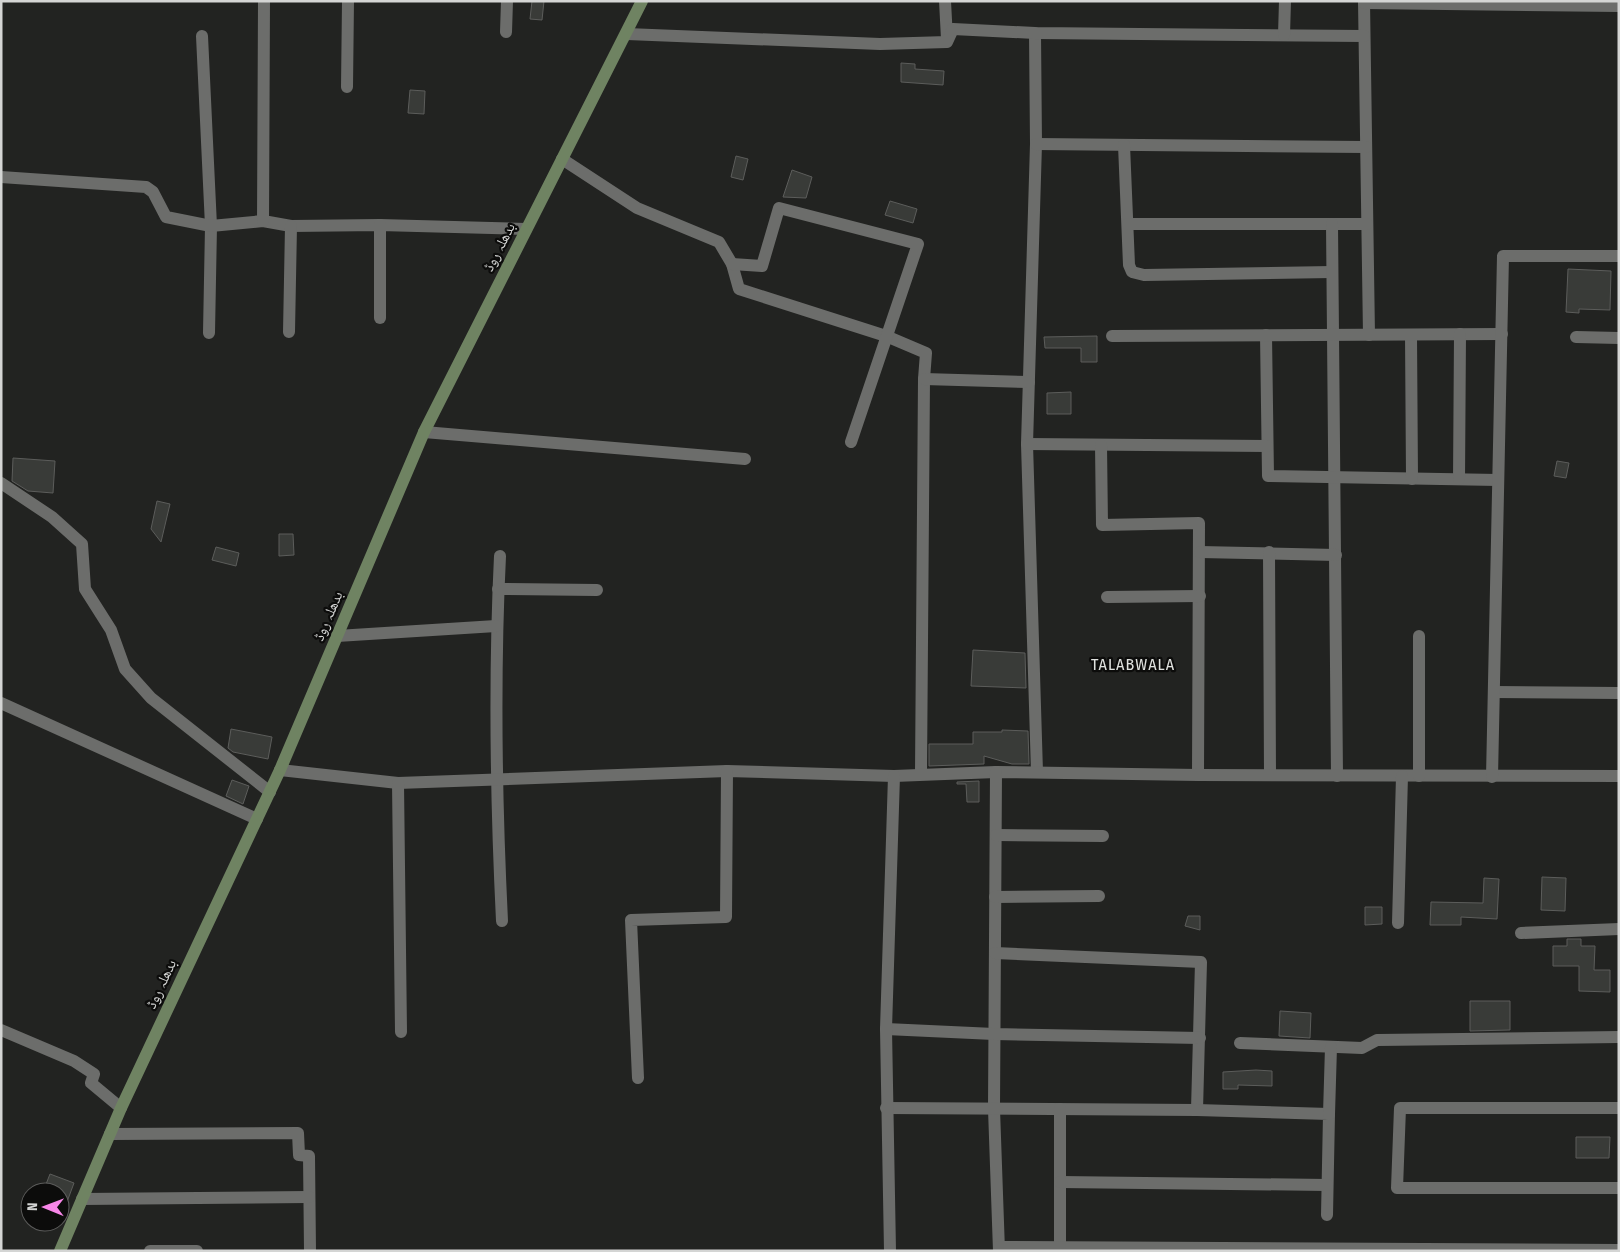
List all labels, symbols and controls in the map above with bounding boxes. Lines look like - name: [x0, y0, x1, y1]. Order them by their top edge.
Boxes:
- street label: بدھلہ روڈ: [479, 220, 519, 274]
- street label: بدھلہ روڈ: [310, 589, 346, 643]
- district label: TALABWALA: [1091, 655, 1175, 674]
- street label: بدھلہ روڈ: [142, 957, 180, 1011]
- north arrow: [20, 1182, 70, 1232]
- text: N: [24, 1202, 41, 1211]

